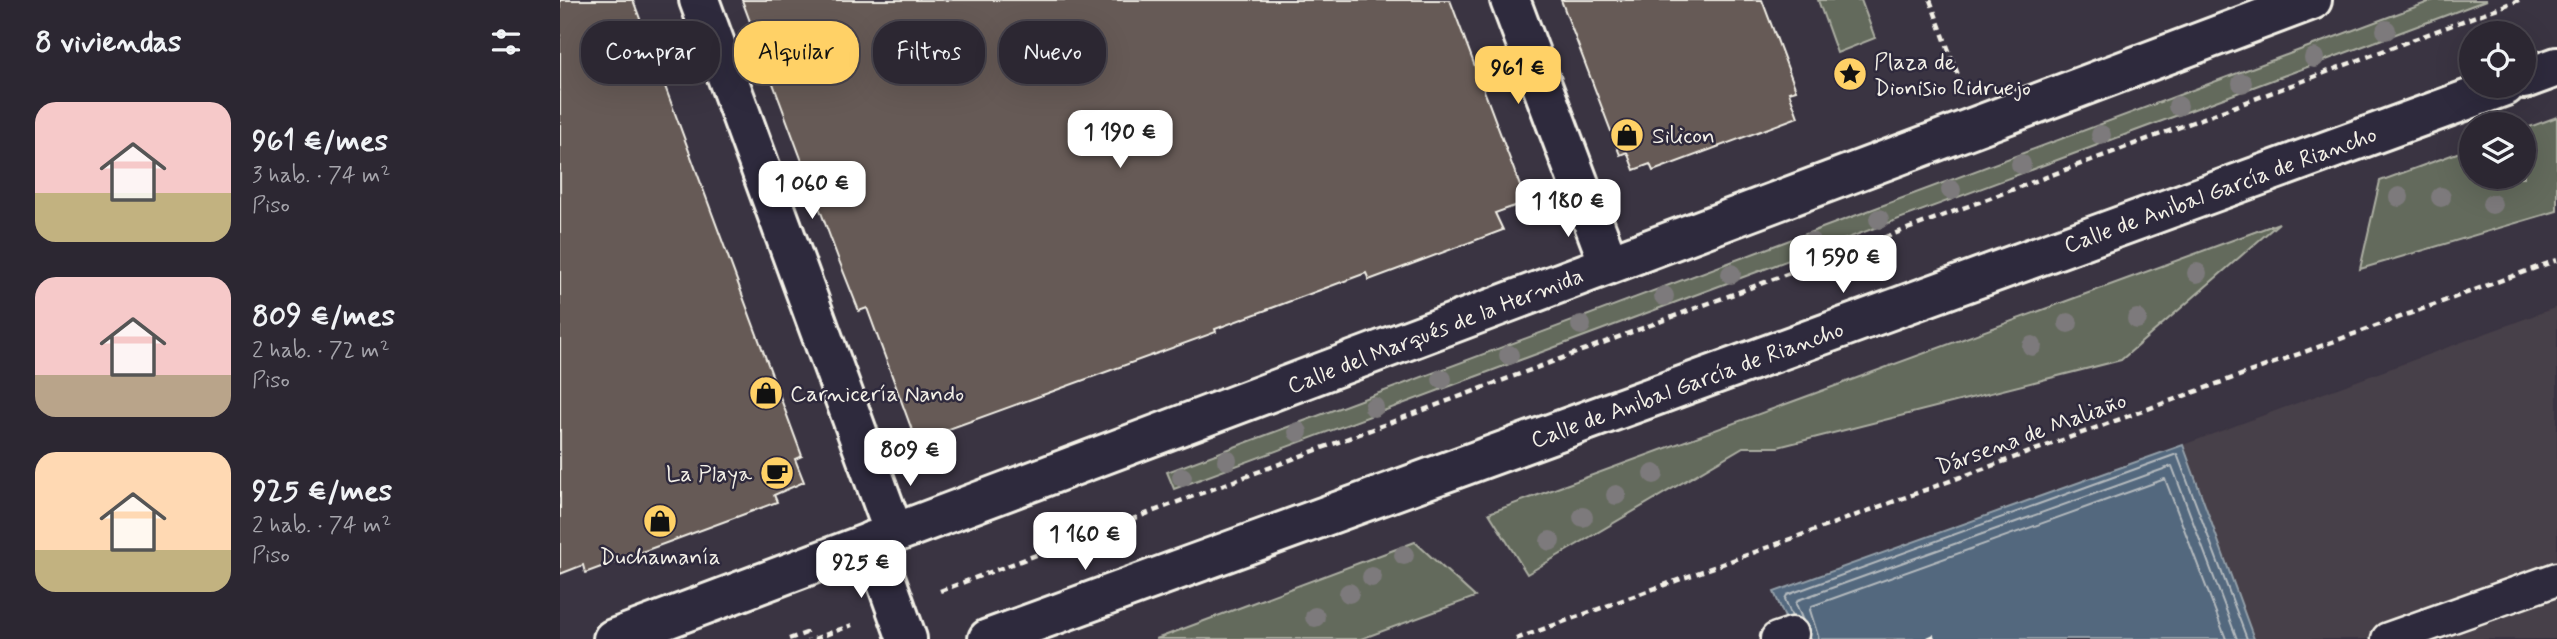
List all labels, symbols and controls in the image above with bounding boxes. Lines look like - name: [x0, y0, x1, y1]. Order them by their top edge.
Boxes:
- chip: Comprar: [581, 21, 720, 84]
- chip: Alquilar: [734, 21, 859, 84]
- chip: Filtros: [873, 21, 985, 84]
- chip: Nuevo: [999, 21, 1106, 84]
- map controls: [2459, 21, 2536, 189]
- button: locate: [2459, 21, 2536, 98]
- text: 8 viviendas: [35, 23, 182, 62]
- icon: filters: [487, 23, 525, 61]
- pin: 961 €: [1469, 46, 1567, 106]
- place label: Plaza de Dionisio Ridruejo: [1874, 48, 2031, 104]
- text: 961 €: [1491, 54, 1545, 84]
- place icon: Plaza de Dionisio Ridruejo: [1831, 55, 1869, 93]
- pin: 1 190 €: [1055, 110, 1185, 170]
- button: layers: [2459, 112, 2536, 189]
- shop icon: Silicon: [1608, 116, 1646, 154]
- text: 1 190 €: [1084, 118, 1156, 148]
- street label: Calle de Anibal García de Riancho: [2060, 120, 2381, 262]
- text: 961 €/mes: [252, 122, 388, 161]
- place label: Silicon: [1652, 122, 1715, 152]
- icon: home: [91, 130, 175, 214]
- text: 3 hab. · 74 m²: [252, 161, 391, 191]
- pin: 1 060 €: [747, 162, 877, 221]
- text: 1 060 €: [775, 169, 849, 199]
- pin: 1 180 €: [1503, 180, 1633, 239]
- text: 1 180 €: [1532, 187, 1604, 217]
- text: Piso: [252, 191, 290, 221]
- pin: 1 590 €: [1778, 236, 1908, 295]
- text: 1 590 €: [1805, 243, 1881, 273]
- street label: Calle del Marqués de la Hermida: [1284, 262, 1588, 402]
- text: 809 €/mes: [252, 297, 395, 336]
- icon: home: [91, 305, 175, 389]
- street label: Calle de Anibal García de Riancho: [1527, 315, 1848, 457]
- text: 2 hab. · 72 m²: [252, 336, 390, 366]
- text: Piso: [252, 366, 290, 396]
- shop icon: Carnicería Nando: [747, 374, 785, 412]
- place label: Carnicería Nando: [790, 380, 964, 410]
- street label: Dársena de Maliaño: [1932, 386, 2131, 483]
- pin: 809 €: [861, 428, 959, 488]
- text: 809 €: [880, 436, 940, 466]
- cafe icon: La Playa: [758, 454, 796, 492]
- place label: La Playa: [666, 460, 752, 490]
- text: 925 €/mes: [252, 472, 392, 511]
- icon: home: [91, 480, 175, 564]
- shop icon: Duchamanía: [641, 502, 679, 540]
- text: 2 hab. · 74 m²: [252, 511, 391, 541]
- pin: 1 160 €: [1020, 512, 1150, 572]
- text: 1 160 €: [1049, 520, 1121, 550]
- pin: 925 €: [812, 540, 910, 600]
- text: Piso: [252, 541, 290, 571]
- place label: Duchamanía: [599, 543, 721, 573]
- text: 925 €: [832, 548, 890, 578]

